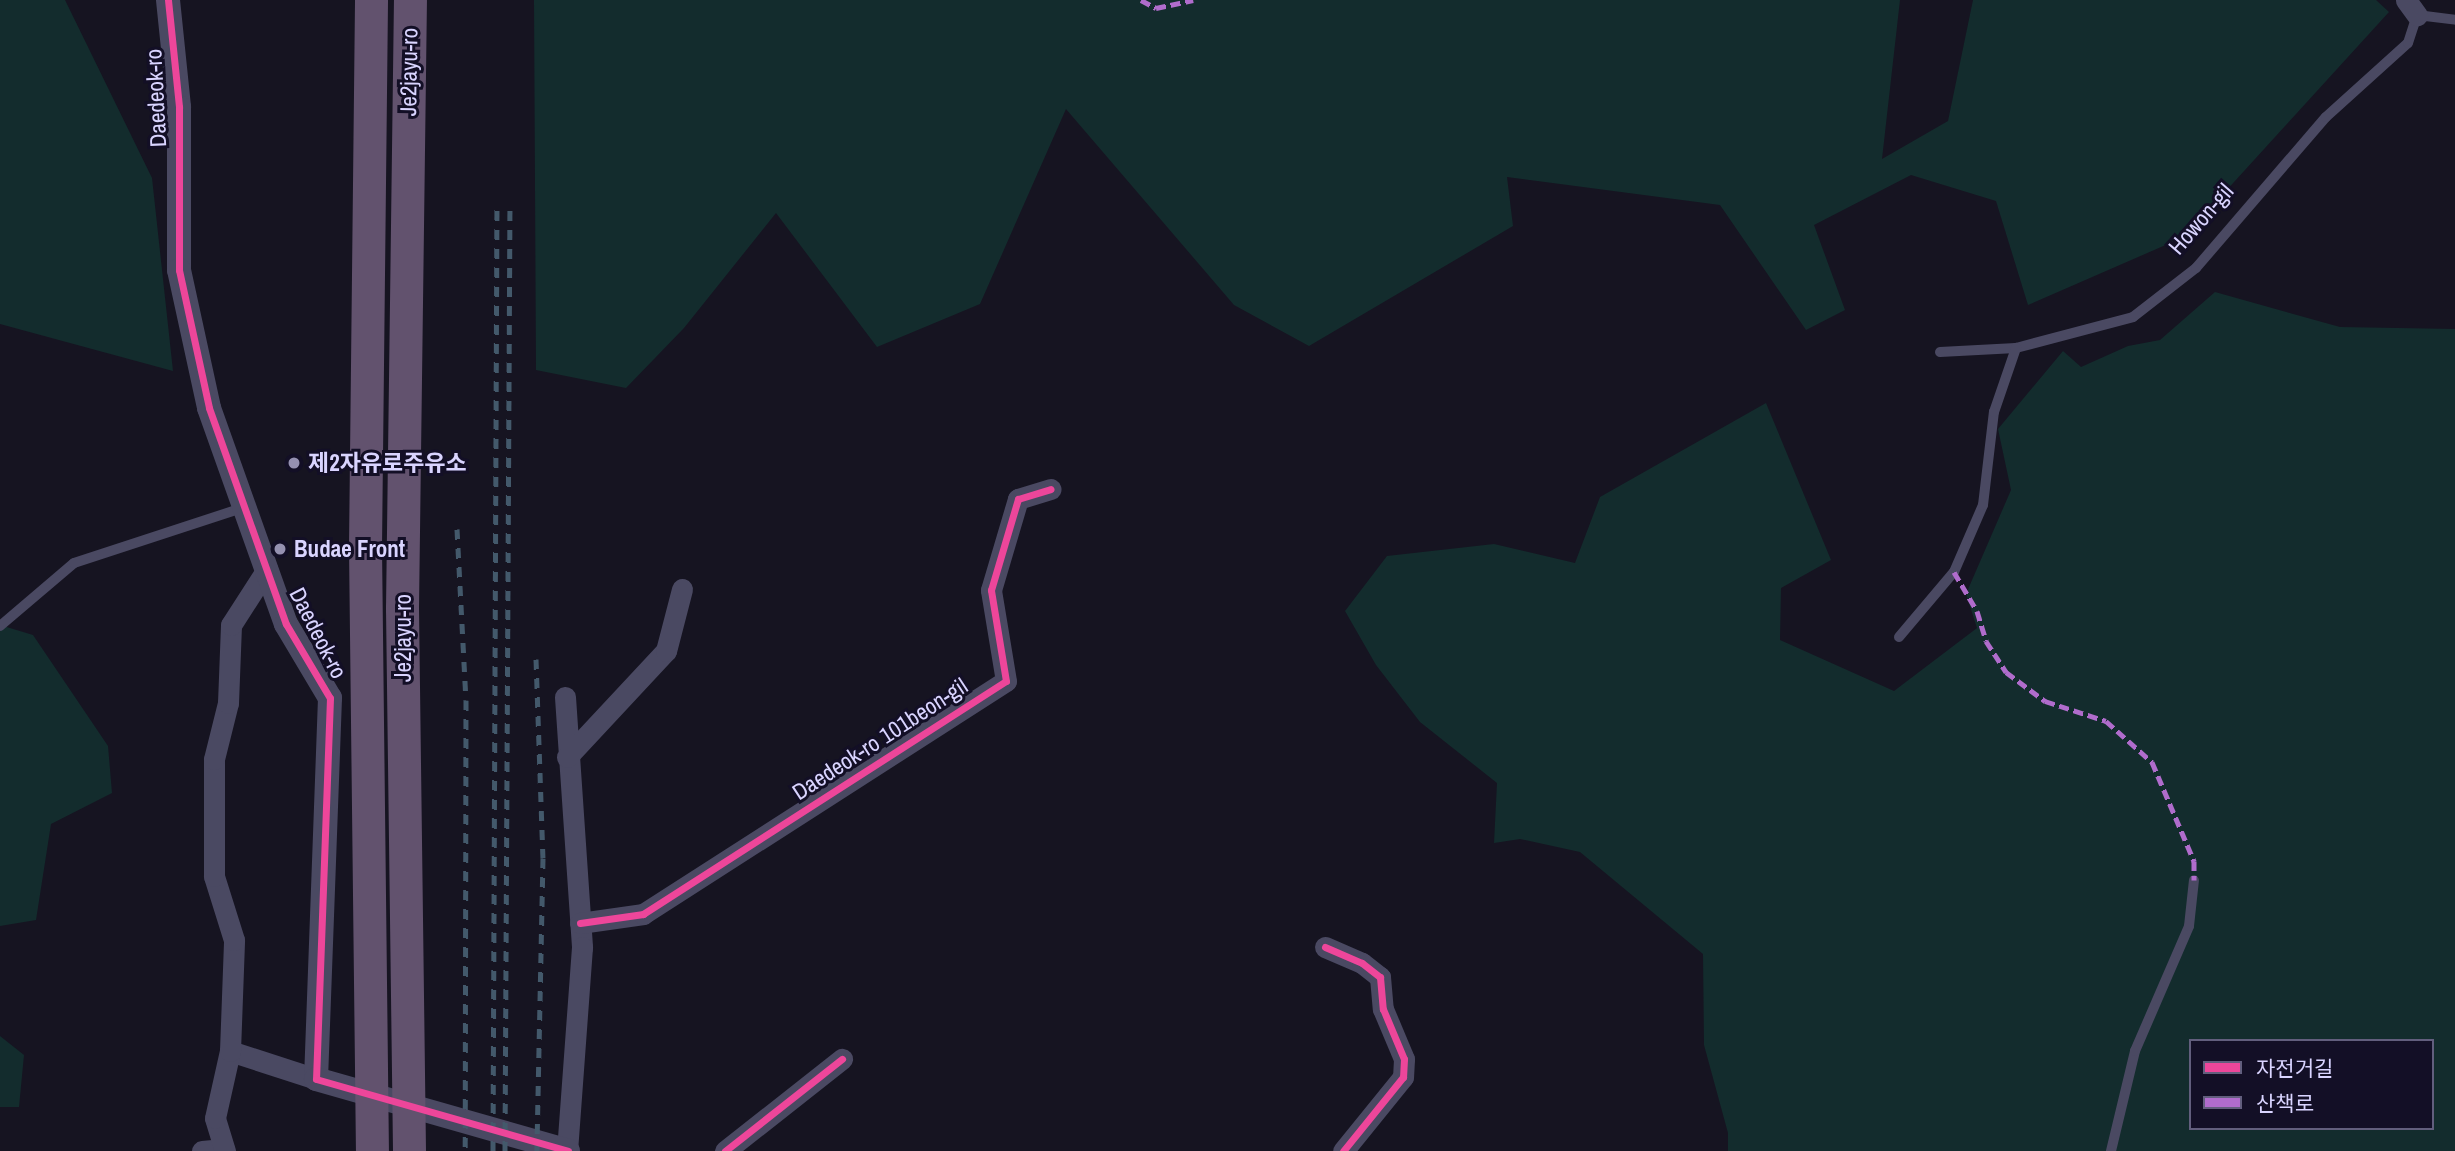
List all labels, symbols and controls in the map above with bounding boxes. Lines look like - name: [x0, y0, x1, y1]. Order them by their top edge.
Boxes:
- street label: Je2jayu-ro: [394, 28, 424, 116]
- street label: Daedeok-ro: [140, 48, 172, 148]
- street label: Howon-gil: [2163, 178, 2239, 260]
- place label: 제2자유로주유소: [308, 449, 467, 477]
- marker: 제2자유로주유소: [286, 455, 302, 471]
- place label: Budae Front: [294, 535, 405, 563]
- marker: Budae Front: [272, 541, 288, 557]
- street label: Daedeok-ro: [283, 583, 353, 683]
- street label: Je2jayu-ro: [389, 594, 417, 682]
- street label: Daedeok-ro 101beon-gil: [787, 672, 973, 806]
- legend: [2189, 1039, 2434, 1130]
- text: 자전거길: [2256, 1054, 2333, 1083]
- text: 산책로: [2256, 1089, 2314, 1118]

